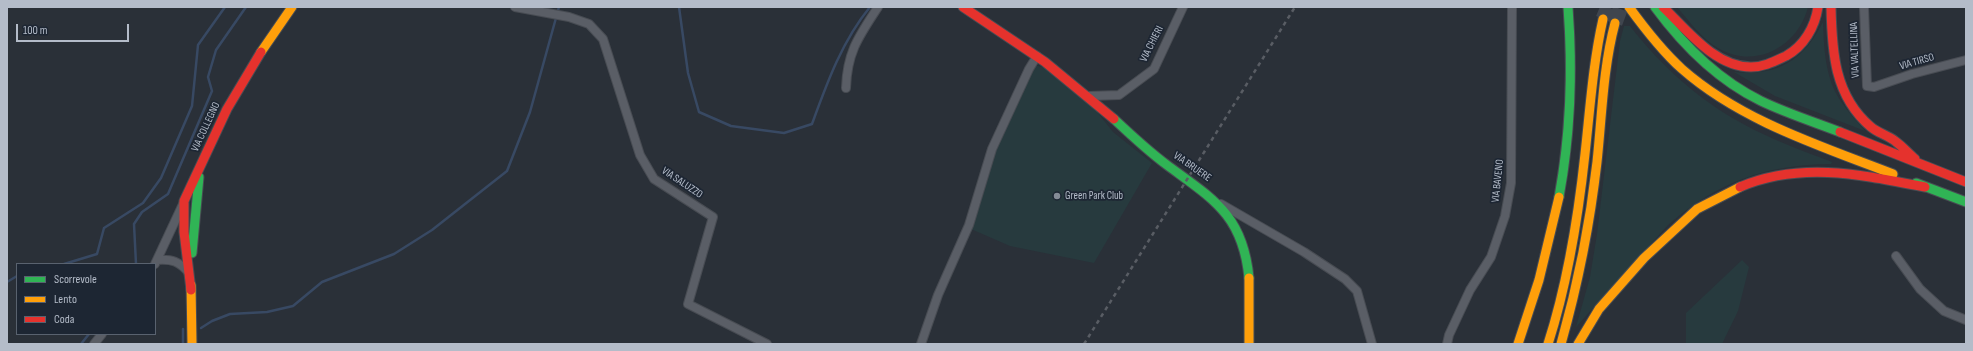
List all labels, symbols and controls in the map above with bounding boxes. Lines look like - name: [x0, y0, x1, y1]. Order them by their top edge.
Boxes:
- scale bar: [18, 16, 131, 42]
- street label: VIA VALTELLINA: [1847, 22, 1863, 78]
- text: 100 m: [23, 23, 48, 38]
- street label: VIA CHIERI: [1137, 24, 1167, 64]
- street label: VIA TIRSO: [1898, 51, 1936, 73]
- street label: VIA COLLEGNO: [189, 100, 223, 154]
- street label: VIA BRUERE: [1171, 149, 1213, 185]
- street label: VIA BAVENO: [1489, 159, 1507, 203]
- street label: VIA SALUZZO: [659, 164, 705, 202]
- place label: Green Park Club: [1065, 189, 1123, 203]
- marker: Green Park Club: [1052, 191, 1062, 201]
- legend: [16, 263, 156, 335]
- text: Scorrevole: [54, 272, 97, 287]
- text: Lento: [54, 292, 77, 307]
- text: Coda: [54, 312, 74, 327]

